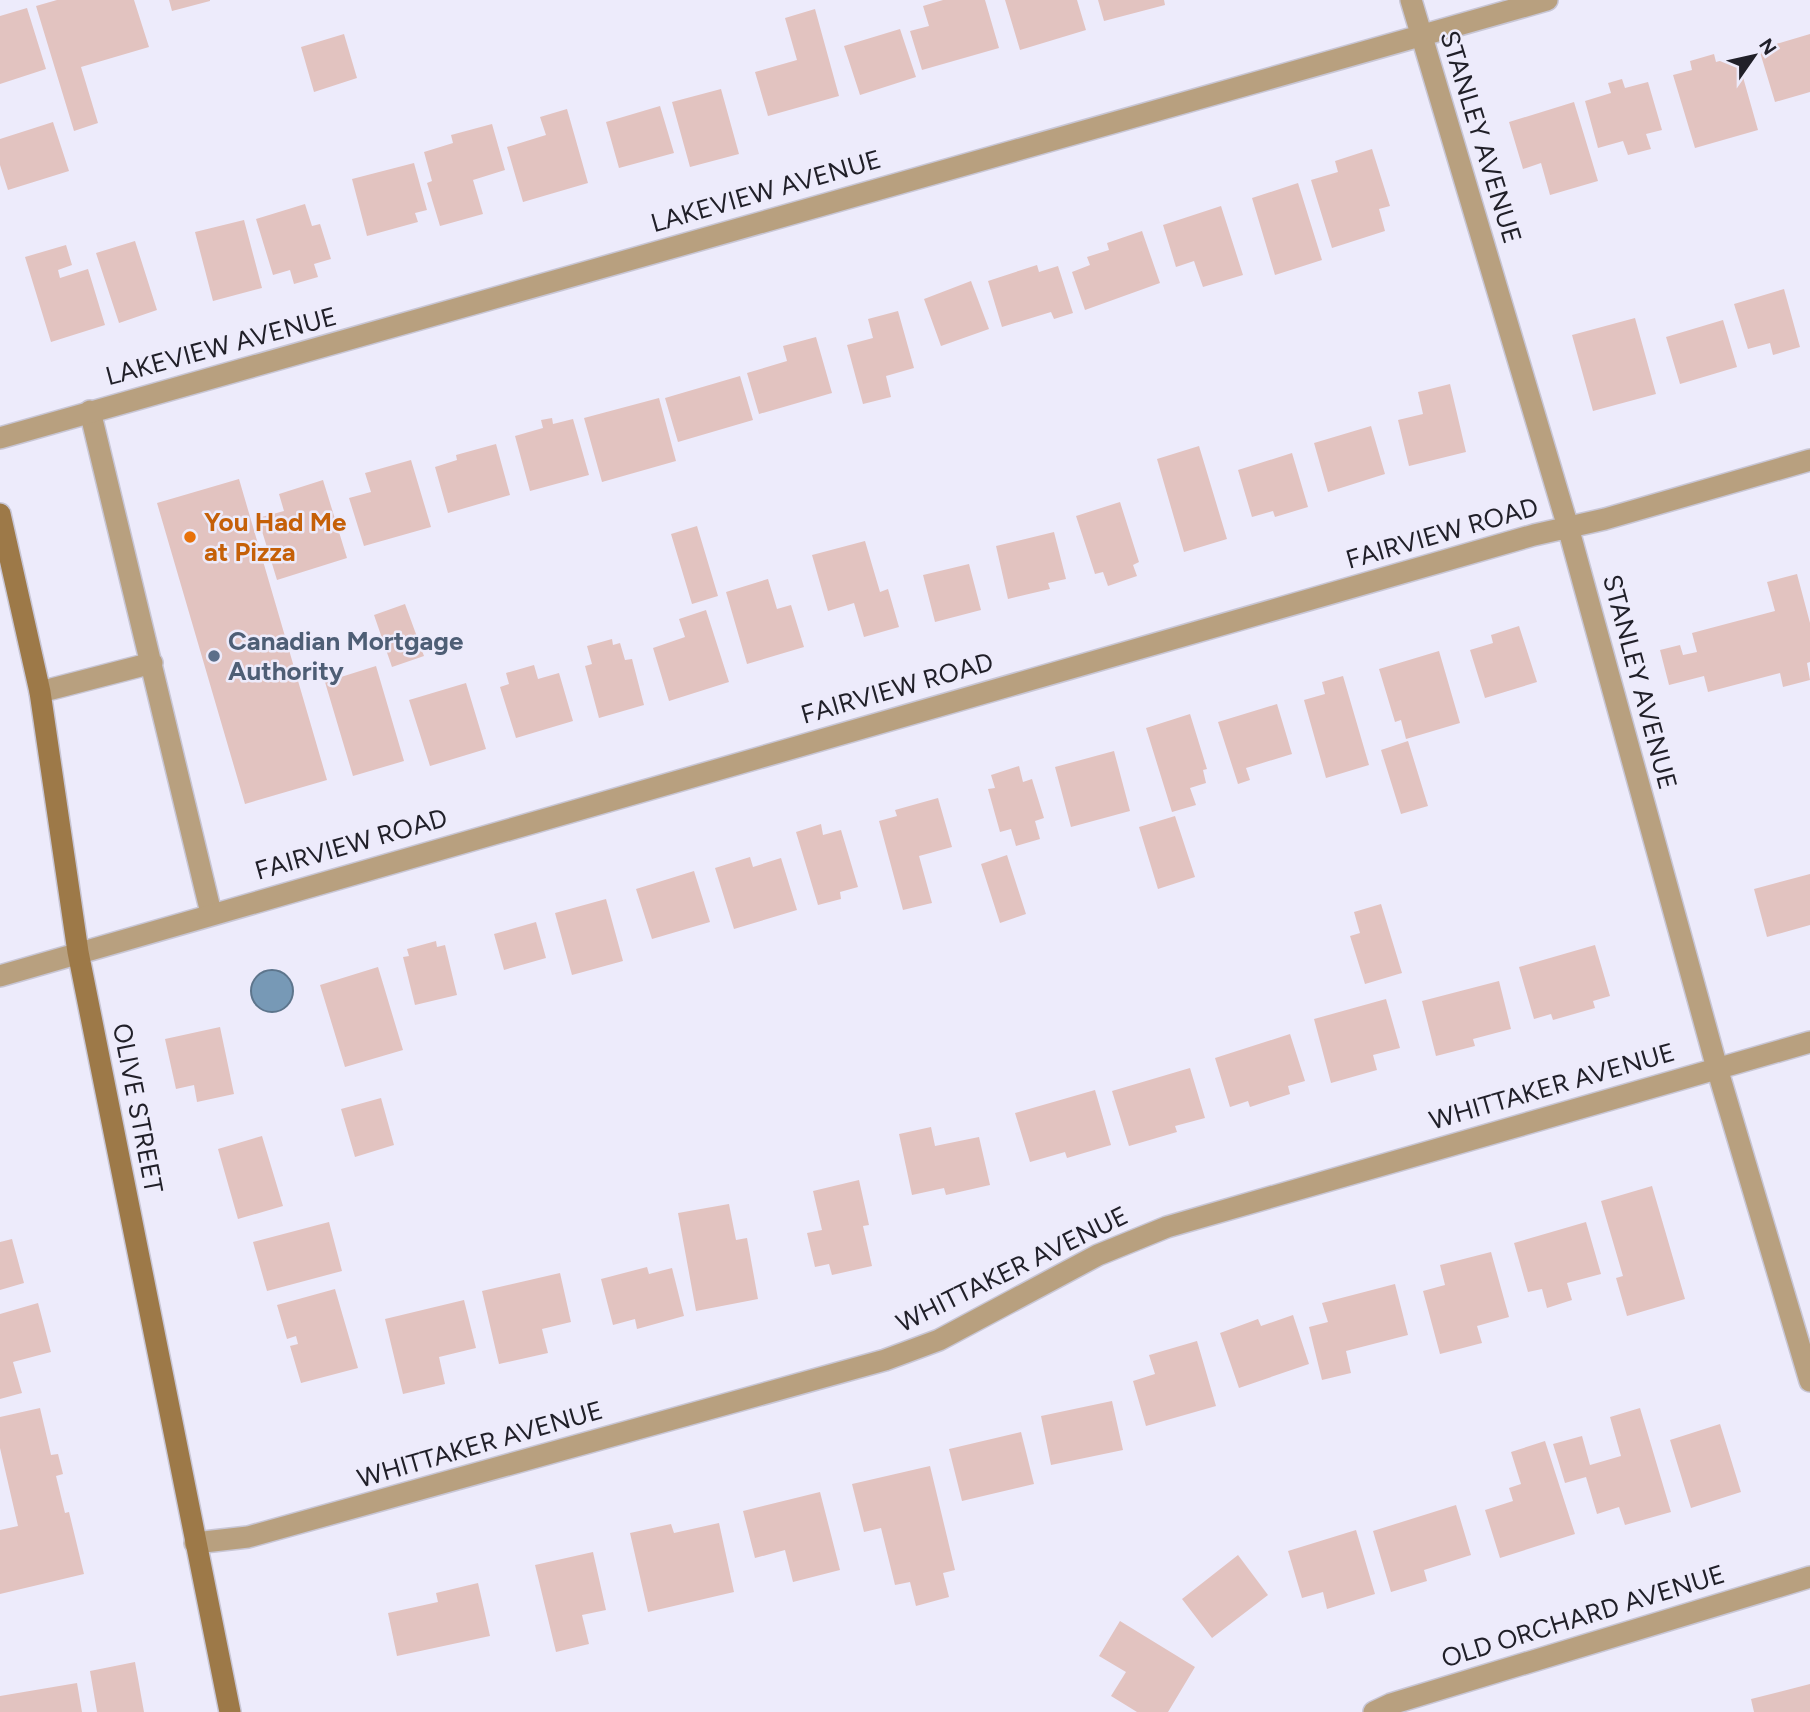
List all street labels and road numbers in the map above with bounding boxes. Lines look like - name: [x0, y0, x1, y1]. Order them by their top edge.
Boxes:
- street label: STANLEY AVENUE: [1433, 27, 1529, 247]
- street label: LAKEVIEW AVENUE: [647, 143, 885, 239]
- street label: LAKEVIEW AVENUE: [102, 300, 340, 392]
- street label: FAIRVIEW ROAD: [1342, 490, 1542, 576]
- street label: STANLEY AVENUE: [1596, 571, 1684, 793]
- street label: FAIRVIEW ROAD: [797, 645, 997, 731]
- street label: FAIRVIEW ROAD: [251, 801, 451, 887]
- street label: OLIVE STREET: [106, 1020, 170, 1196]
- street label: WHITTAKER AVENUE: [1426, 1036, 1678, 1136]
- street label: WHITTAKER AVENUE: [891, 1199, 1133, 1339]
- street label: WHITTAKER AVENUE: [354, 1394, 606, 1494]
- street label: OLD ORCHARD AVENUE: [1437, 1558, 1729, 1674]

